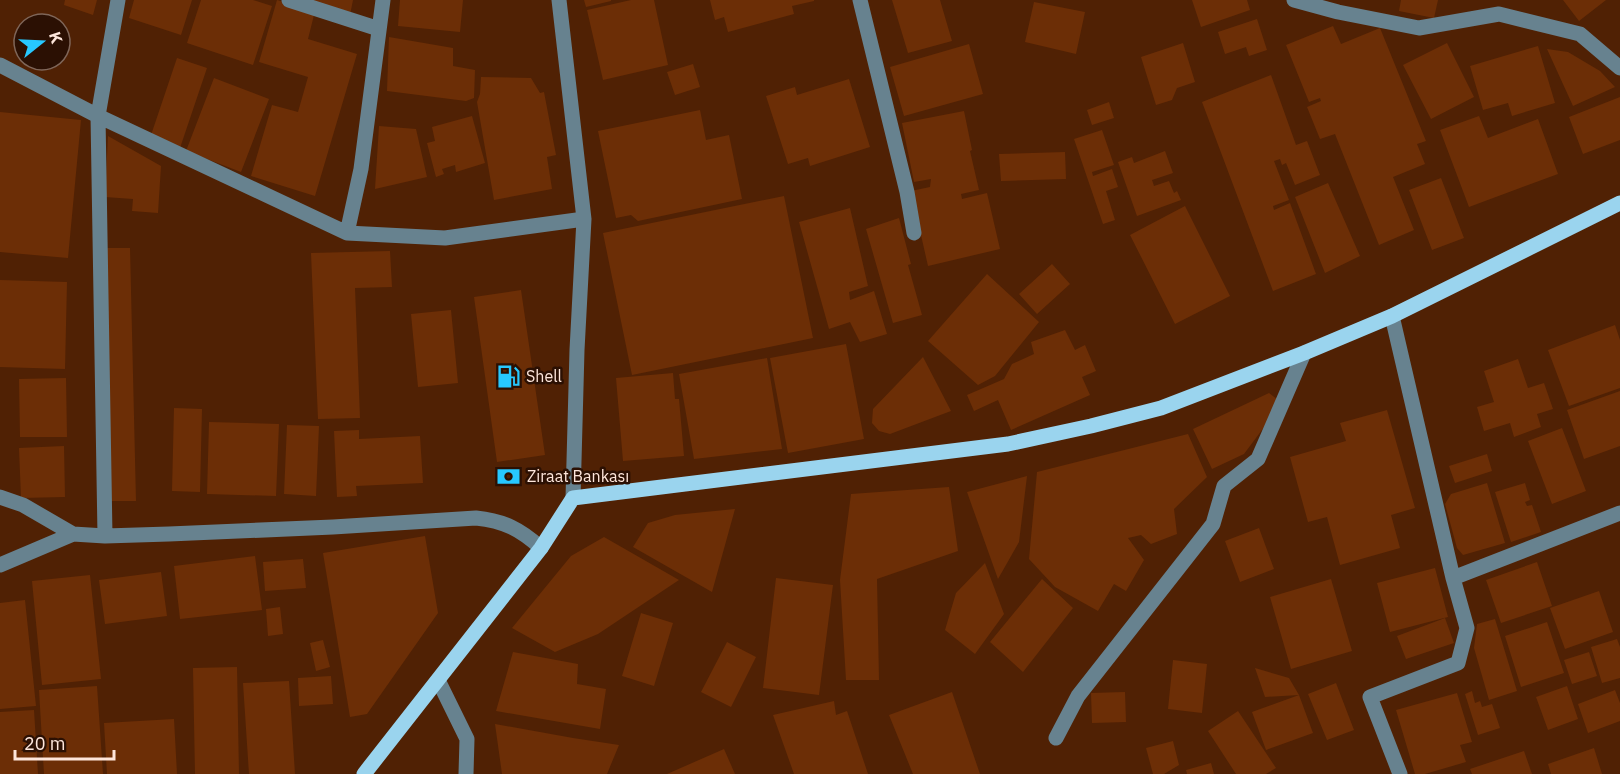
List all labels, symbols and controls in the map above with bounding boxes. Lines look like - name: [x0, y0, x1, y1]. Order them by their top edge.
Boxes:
- north arrow: [12, 12, 72, 72]
- text: K: [45, 29, 67, 46]
- fuel station icon: Shell: [495, 363, 521, 389]
- place label: Shell: [526, 366, 562, 386]
- bank icon: Ziraat Bankası: [496, 463, 522, 489]
- place label: Ziraat Bankası: [527, 466, 629, 486]
- scale bar: [15, 723, 114, 761]
- text: 20 m: [24, 732, 66, 755]

